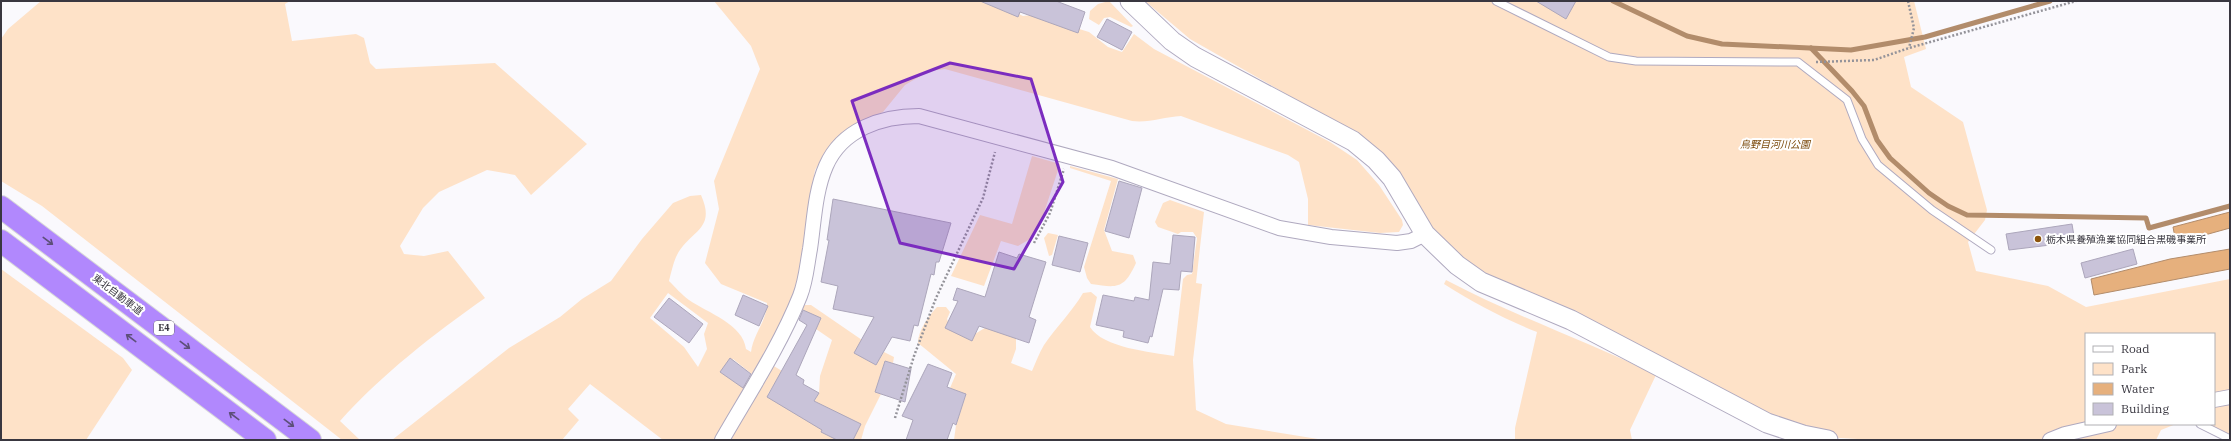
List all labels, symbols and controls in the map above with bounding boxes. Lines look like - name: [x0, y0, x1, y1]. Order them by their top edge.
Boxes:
- park label: 鳥野目河川公園: [1740, 138, 1812, 151]
- place label: 栃木県養殖漁業協同組合黒磯事業所: [2046, 233, 2206, 246]
- marker: 栃木県養殖漁業協同組合黒磯事業所: [2033, 234, 2043, 244]
- one-way arrow: [42, 237, 53, 245]
- street label: 東北自動車道: [90, 271, 146, 318]
- road number: E4: [154, 321, 174, 335]
- one-way arrow: [125, 333, 136, 342]
- legend: [2085, 333, 2215, 425]
- one-way arrow: [180, 340, 191, 349]
- text: Road: [2121, 341, 2150, 356]
- text: Park: [2121, 361, 2147, 376]
- text: Water: [2121, 381, 2155, 396]
- text: Building: [2121, 401, 2169, 416]
- one-way arrow: [229, 412, 240, 421]
- one-way arrow: [283, 419, 294, 427]

